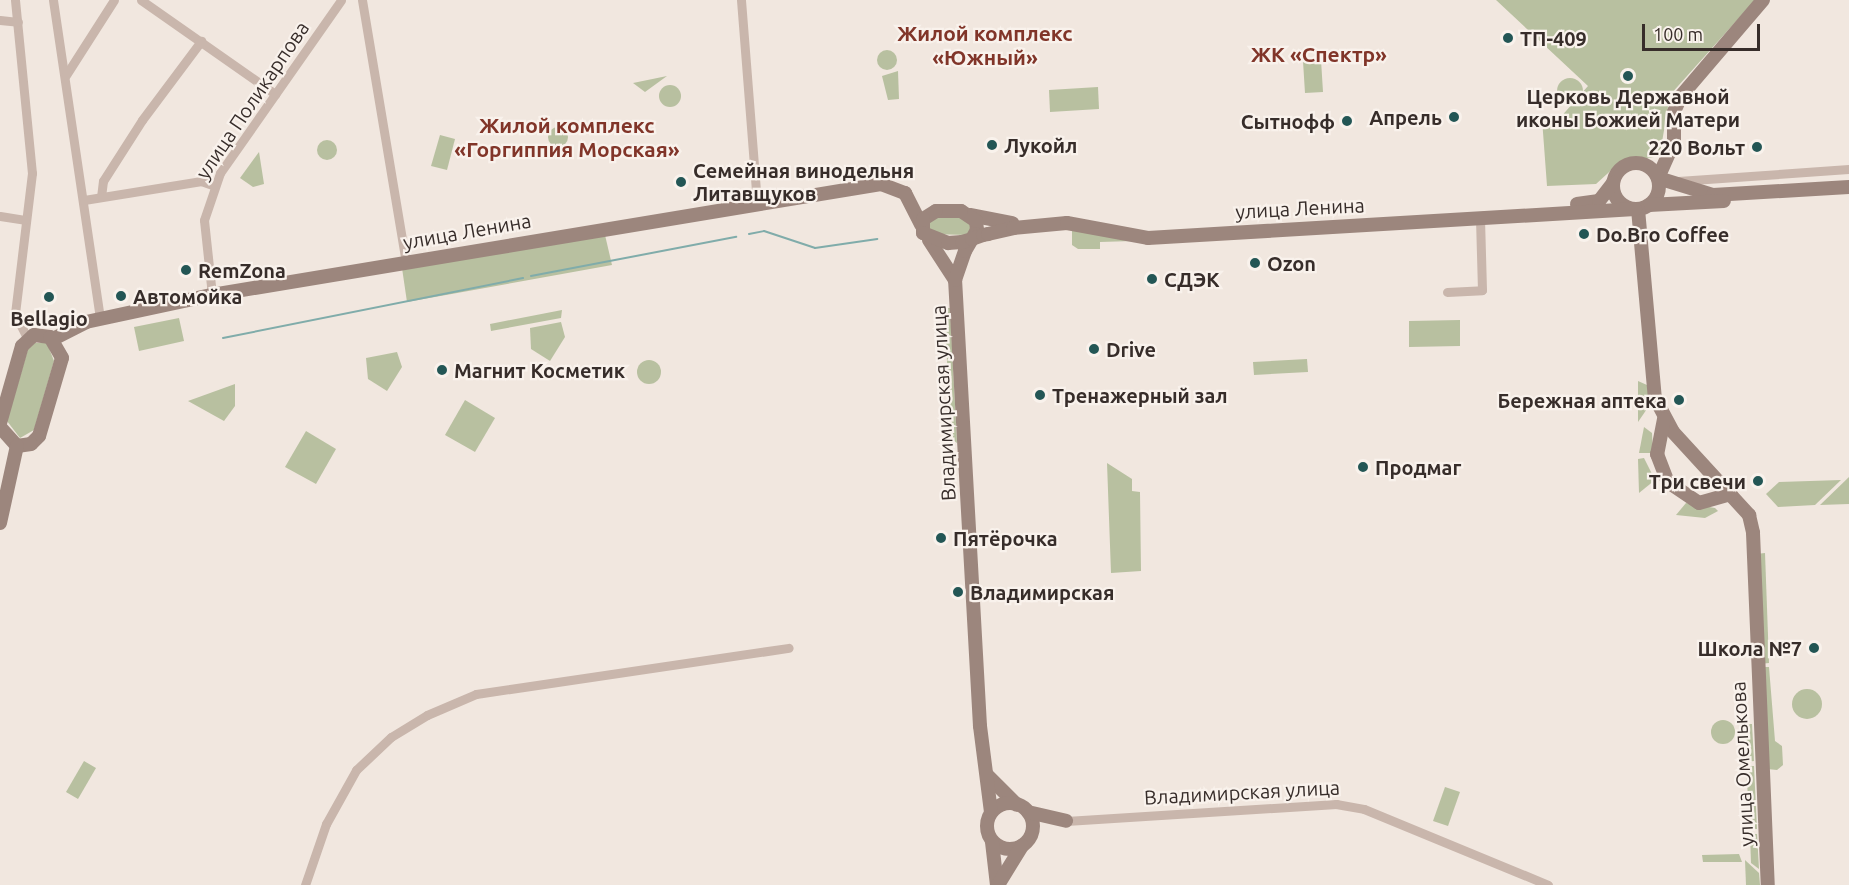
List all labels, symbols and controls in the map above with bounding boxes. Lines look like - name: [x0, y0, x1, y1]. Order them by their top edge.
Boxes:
- scale bar: [1645, 12, 1764, 50]
- street label: улица Поликарпова: [190, 17, 314, 183]
- district label: Жилой комплекс «Южный»: [897, 20, 1073, 70]
- text: 100 m: [1653, 24, 1703, 44]
- place label: ТП-409: [1520, 26, 1587, 50]
- marker: ТП-409: [1501, 31, 1515, 45]
- district label: ЖК «Спектр»: [1251, 41, 1387, 67]
- marker: Церковь Державной иконы Божией Матери: [1621, 69, 1635, 83]
- place label: Церковь Державной иконы Божией Матери: [1516, 85, 1740, 132]
- place label: Апрель: [1369, 105, 1442, 129]
- place label: Сытнофф: [1241, 109, 1335, 133]
- marker: Апрель: [1447, 110, 1461, 124]
- district label: Жилой комплекс «Горгиппия Морская»: [454, 112, 680, 162]
- marker: Сытнофф: [1340, 114, 1354, 128]
- place label: Лукойл: [1004, 133, 1077, 157]
- place label: 220 Вольт: [1648, 135, 1745, 159]
- marker: Лукойл: [985, 138, 999, 152]
- marker: 220 Вольт: [1750, 140, 1764, 154]
- place label: Семейная винодельня Литавщуков: [693, 158, 914, 205]
- marker: Семейная винодельня Литавщуков: [674, 175, 688, 189]
- street label: улица Ленина: [1235, 193, 1365, 223]
- street label: улица Ленина: [401, 208, 533, 254]
- place label: Do.Bro Coffee: [1596, 222, 1729, 246]
- marker: Do.Bro Coffee: [1577, 227, 1591, 241]
- place label: Ozon: [1267, 251, 1316, 275]
- marker: Ozon: [1248, 256, 1262, 270]
- place label: RemZona: [198, 258, 286, 282]
- marker: RemZona: [179, 263, 193, 277]
- place label: СДЭК: [1164, 267, 1220, 291]
- marker: СДЭК: [1145, 272, 1159, 286]
- place label: Автомойка: [133, 284, 242, 308]
- marker: Автомойка: [114, 289, 128, 303]
- marker: Bellagio: [42, 290, 56, 304]
- street label: Владимирская улица: [926, 304, 960, 502]
- place label: Bellagio: [10, 306, 88, 330]
- place label: Drive: [1106, 337, 1156, 361]
- marker: Drive: [1087, 342, 1101, 356]
- place label: Магнит Косметик: [454, 358, 625, 382]
- marker: Магнит Косметик: [435, 363, 449, 377]
- place label: Тренажерный зал: [1052, 383, 1228, 407]
- marker: Тренажерный зал: [1033, 388, 1047, 402]
- place label: Бережная аптека: [1498, 388, 1667, 412]
- marker: Бережная аптека: [1672, 393, 1686, 407]
- place label: Продмаг: [1375, 455, 1461, 479]
- marker: Продмаг: [1356, 460, 1370, 474]
- place label: Три свечи: [1649, 469, 1746, 493]
- marker: Три свечи: [1751, 474, 1765, 488]
- place label: Пятёрочка: [953, 526, 1058, 550]
- marker: Пятёрочка: [934, 531, 948, 545]
- place label: Владимирская: [970, 580, 1114, 604]
- marker: Владимирская: [951, 585, 965, 599]
- place label: Школа №7: [1698, 636, 1802, 660]
- marker: Школа №7: [1807, 641, 1821, 655]
- street label: улица Омелькова: [1726, 681, 1758, 847]
- street label: Владимирская улица: [1143, 775, 1341, 809]

